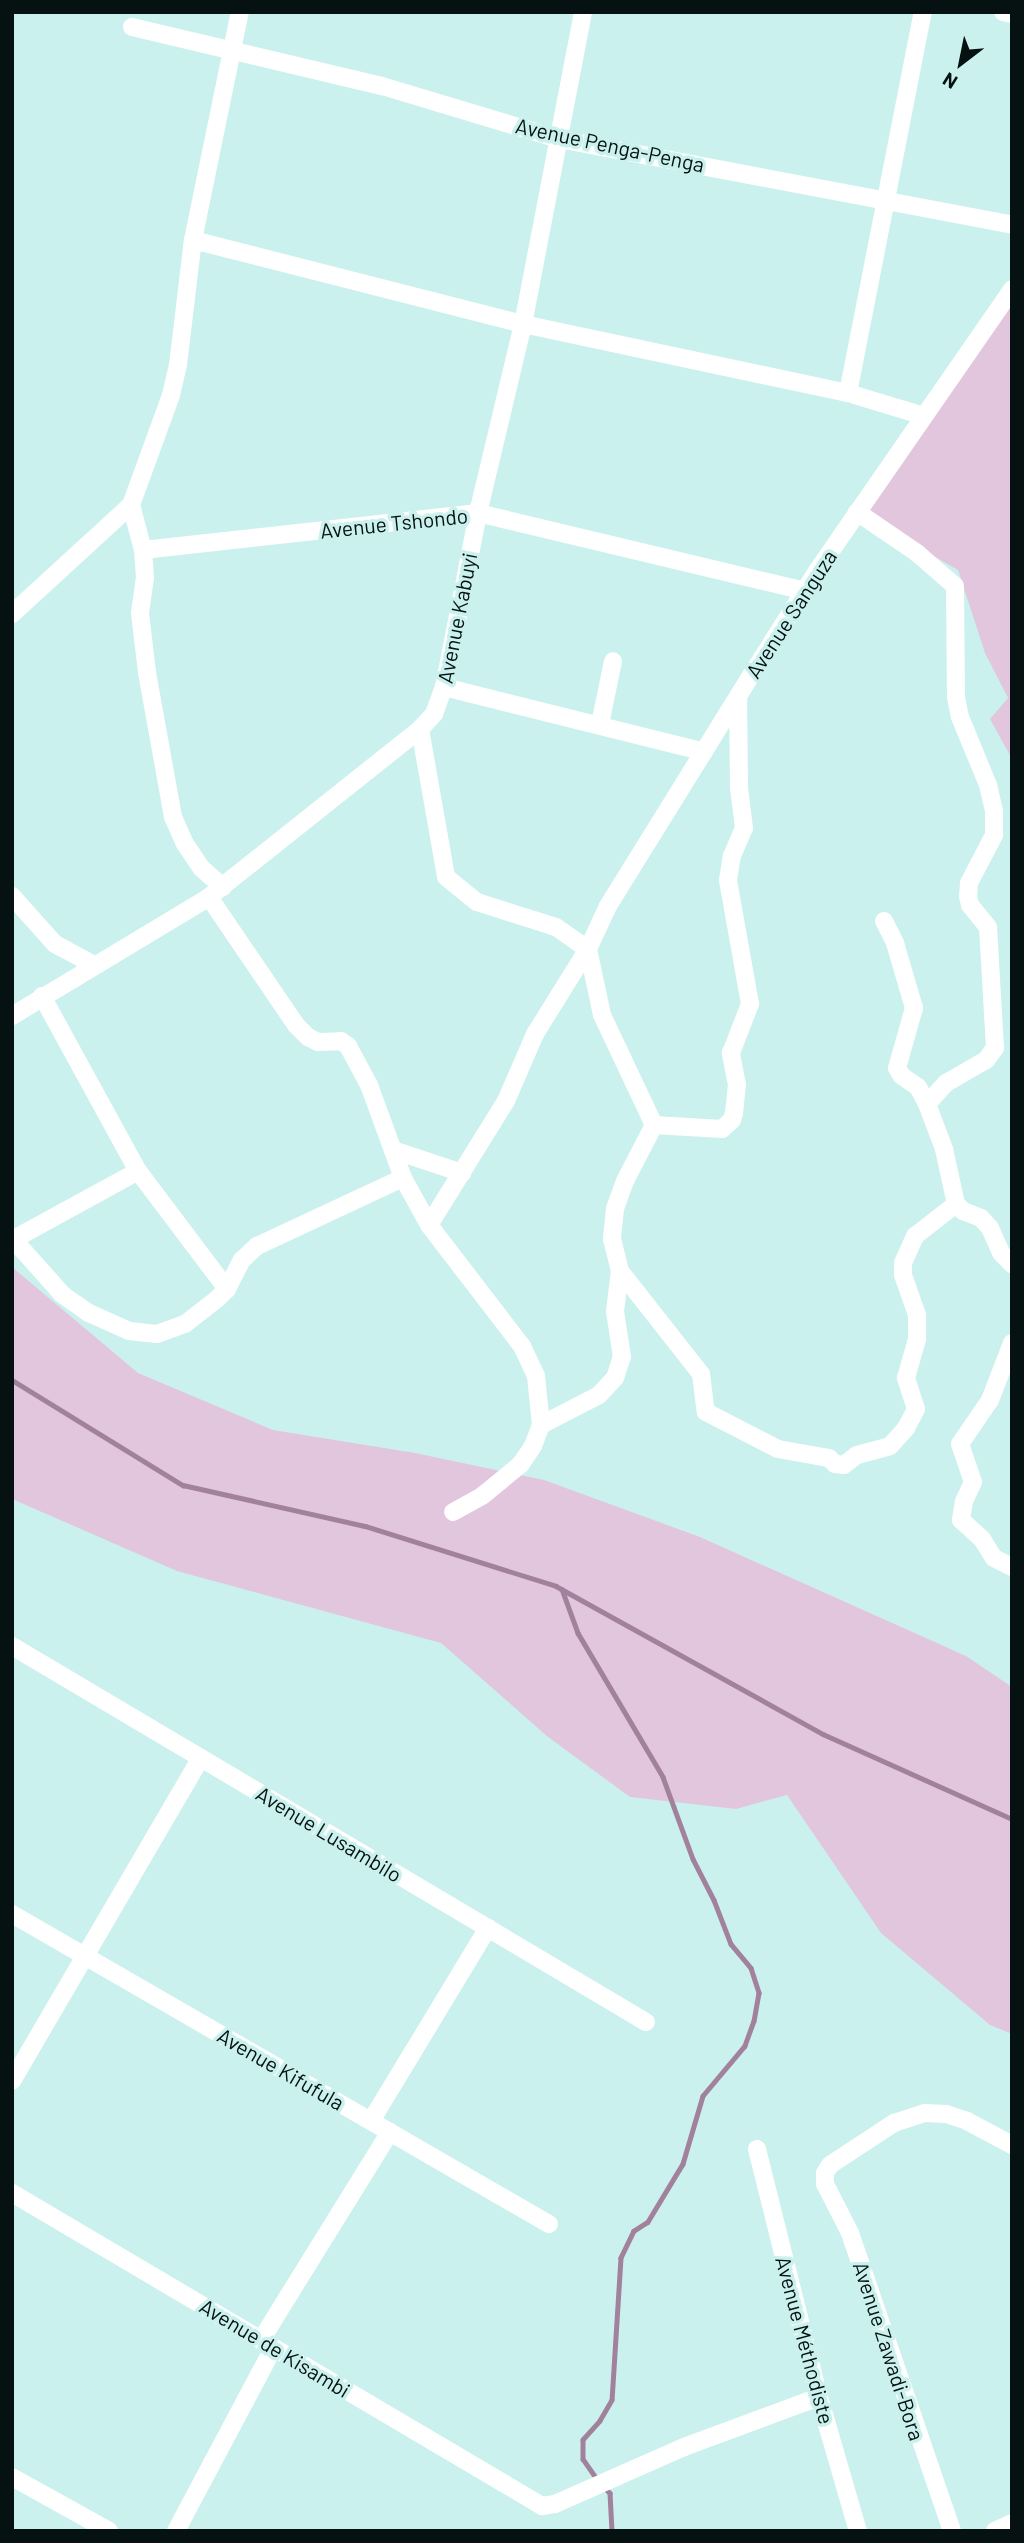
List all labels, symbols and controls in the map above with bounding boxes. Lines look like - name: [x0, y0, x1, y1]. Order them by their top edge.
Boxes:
- north arrow: [926, 28, 996, 98]
- text: N: [938, 68, 961, 94]
- street label: Avenue Penga-Penga: [513, 113, 707, 177]
- street label: Avenue Tshondo: [319, 503, 469, 543]
- street label: Avenue Sanguza: [740, 545, 842, 683]
- street label: Avenue Kabuyi: [432, 551, 482, 685]
- street label: Avenue Lusambilo: [252, 1781, 406, 1887]
- street label: Avenue Kifufula: [213, 2023, 349, 2115]
- street label: Avenue Méthodiste: [770, 2253, 840, 2427]
- street label: Avenue Zawadi-Bora: [848, 2258, 930, 2444]
- street label: Avenue de Kisambi: [195, 2293, 355, 2403]

